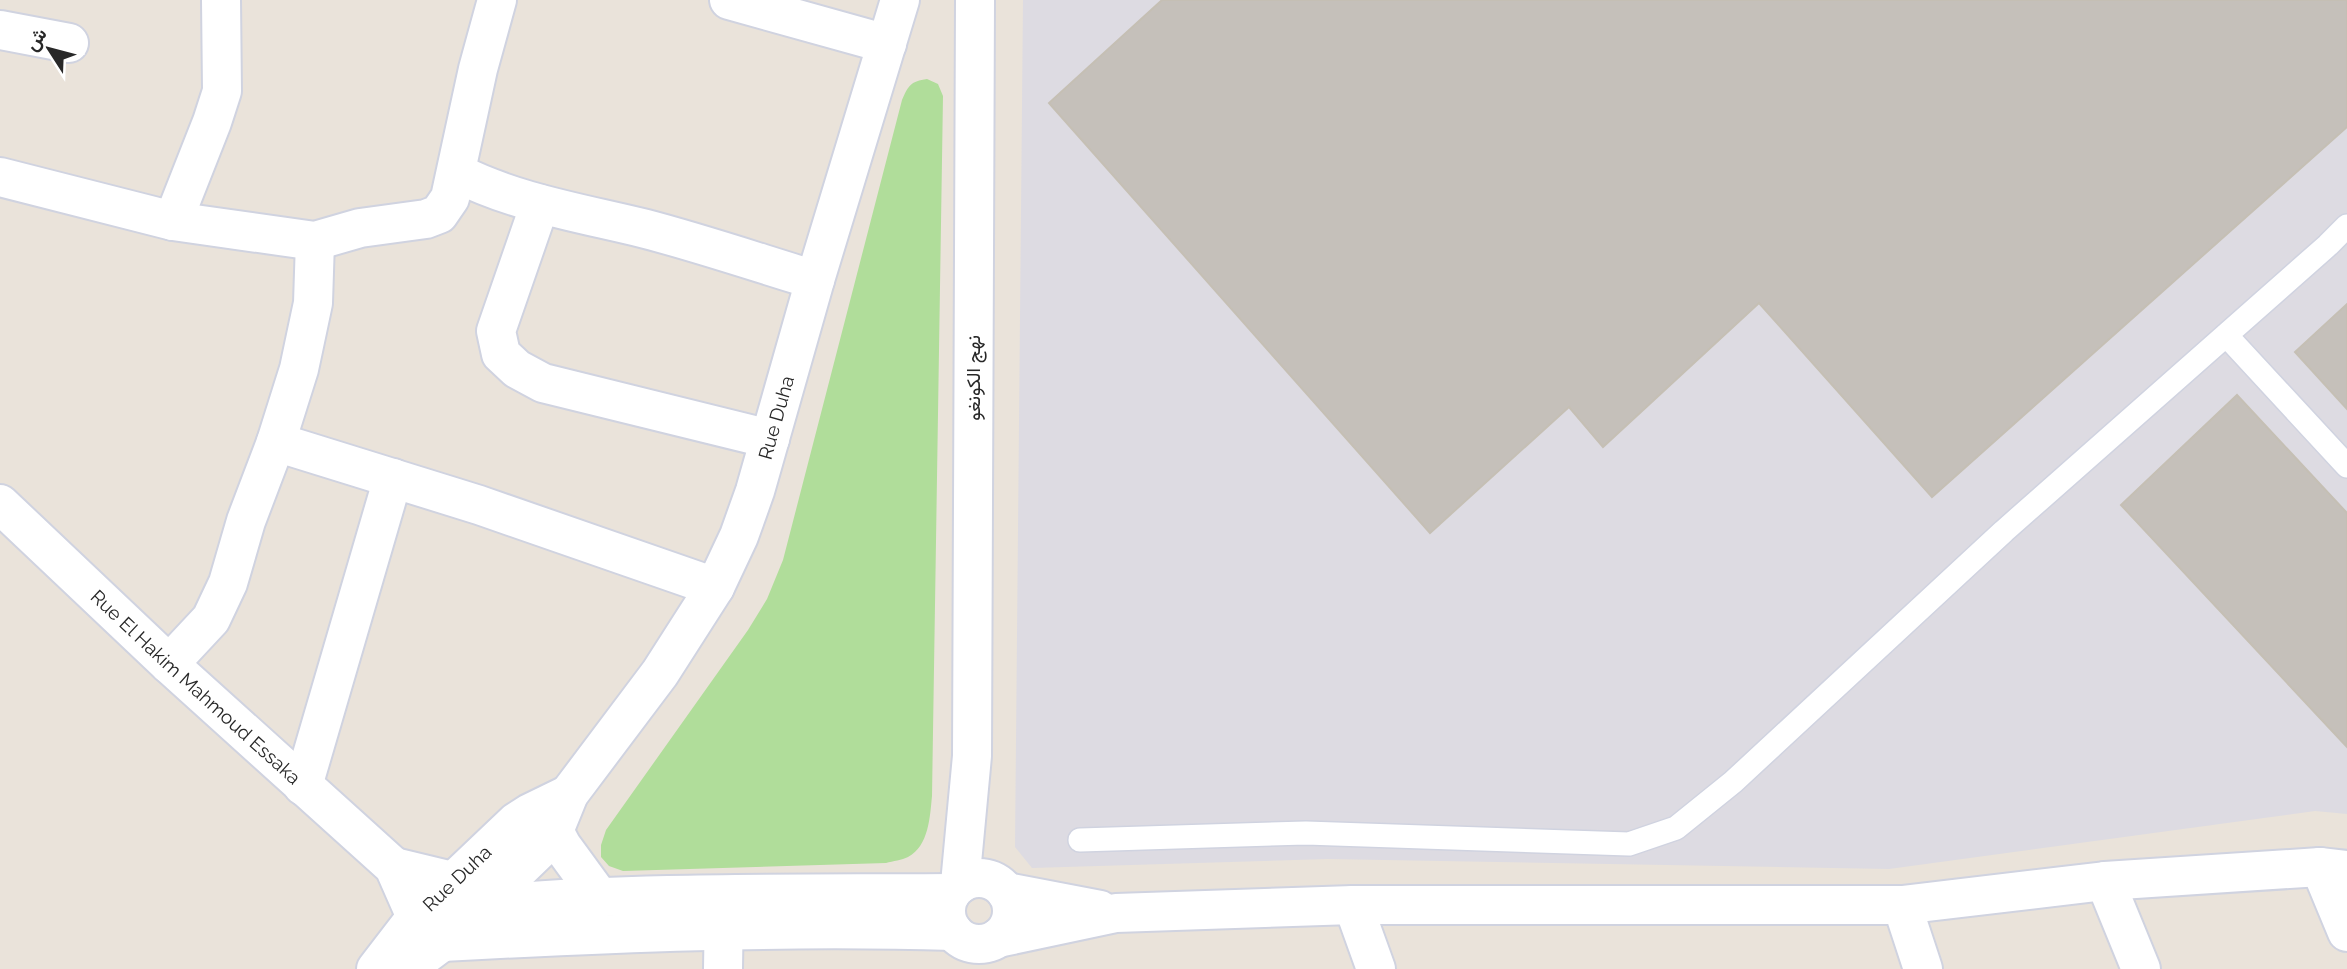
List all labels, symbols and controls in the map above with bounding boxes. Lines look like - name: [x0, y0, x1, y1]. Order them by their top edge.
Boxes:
- north arrow: [14, 14, 84, 84]
- text: ش: [20, 23, 52, 55]
- street label: نهج الكونغو: [962, 335, 987, 421]
- street label: Rue Duha: [754, 373, 798, 462]
- street label: Rue El Hakim Mahmoud Essaka: [87, 585, 305, 789]
- street label: Rue Duha: [418, 841, 496, 916]

